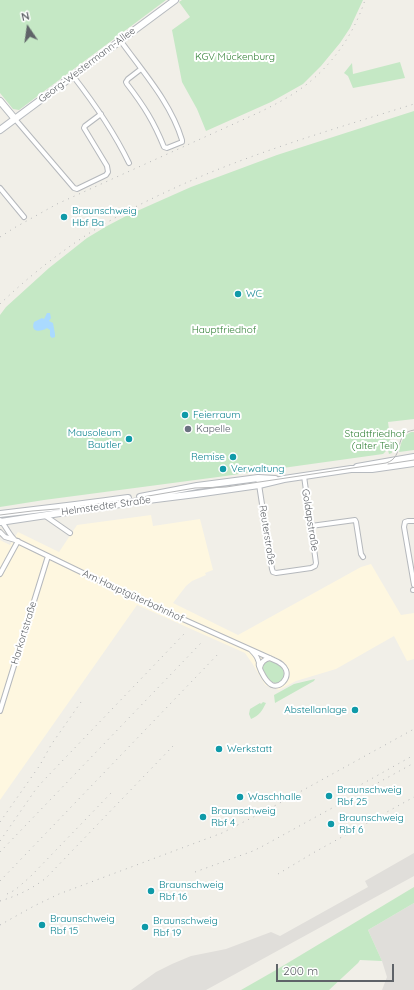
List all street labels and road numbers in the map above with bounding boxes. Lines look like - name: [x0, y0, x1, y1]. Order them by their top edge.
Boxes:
- street label: Georg-Westermann-Allee: [36, 25, 138, 105]
- street label: Goldapstraße: [299, 488, 321, 552]
- street label: Helmstedter Straße: [61, 494, 151, 518]
- street label: Reuterstraße: [256, 504, 278, 566]
- street label: Am Hauptgüterbahnhof: [81, 567, 185, 625]
- street label: Harkortstraße: [9, 600, 39, 666]

